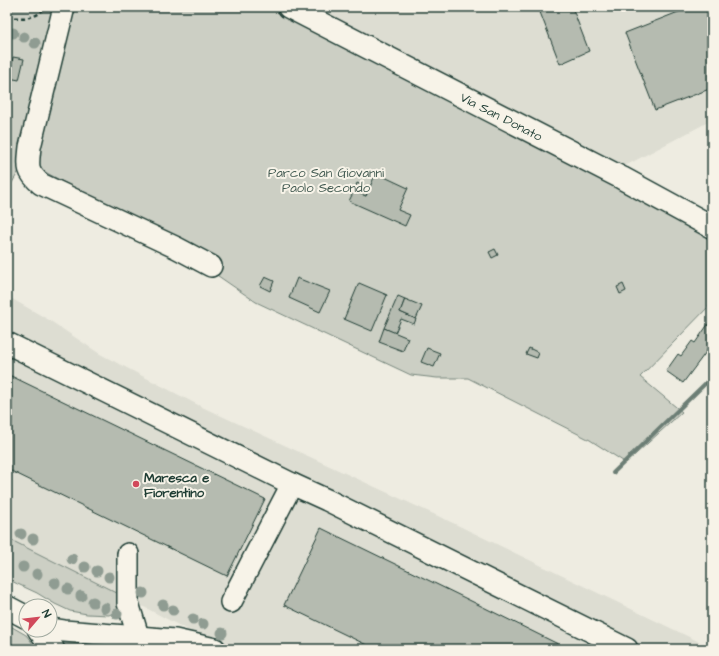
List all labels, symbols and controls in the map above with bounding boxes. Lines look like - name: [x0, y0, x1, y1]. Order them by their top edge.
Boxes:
- street label: Via San Donato: [457, 88, 546, 146]
- park label: Parco San Giovanni Paolo Secondo: [268, 164, 384, 197]
- place label: Maresca e Fiorentino: [144, 469, 209, 502]
- marker: Maresca e Fiorentino: [131, 479, 141, 489]
- north arrow: [18, 598, 58, 638]
- text: N: [38, 607, 55, 620]

